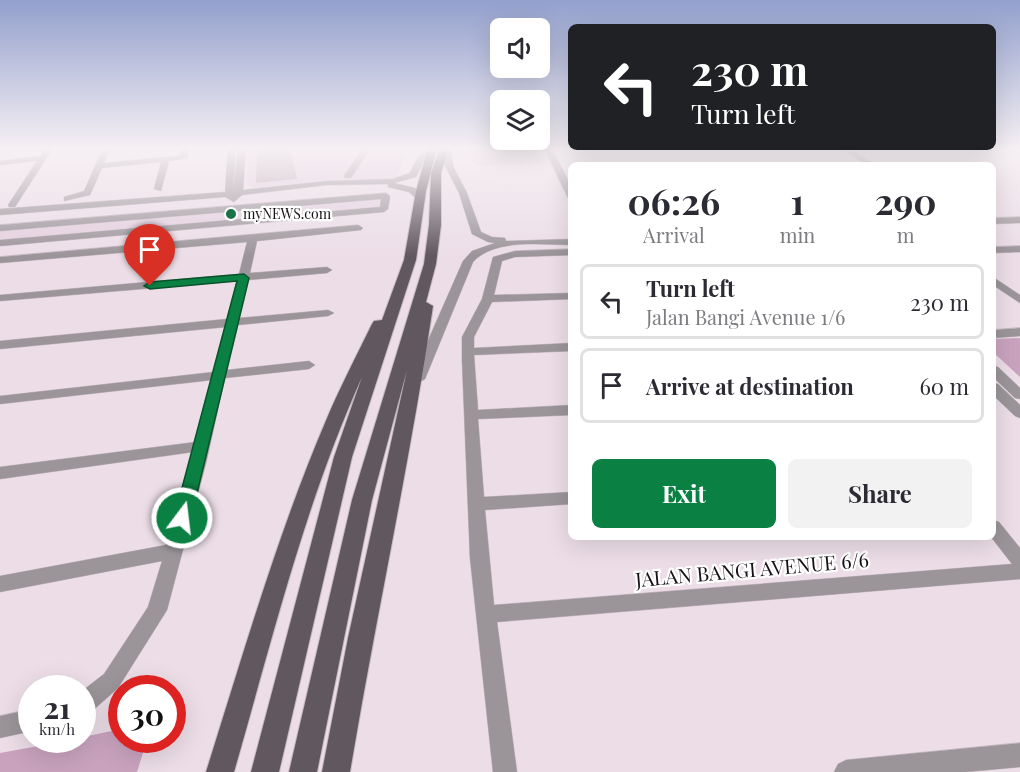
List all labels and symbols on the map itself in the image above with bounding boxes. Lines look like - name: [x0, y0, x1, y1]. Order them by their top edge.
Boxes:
- place label: myNEWS.com: [243, 204, 332, 223]
- marker: myNEWS.com: [224, 207, 238, 221]
- pin: [124, 224, 175, 286]
- position arrow: [150, 486, 214, 550]
- street label: JALAN BANGI AVENUE 6/6: [633, 545, 870, 592]
- speed limit sign: 30: [108, 675, 186, 753]

